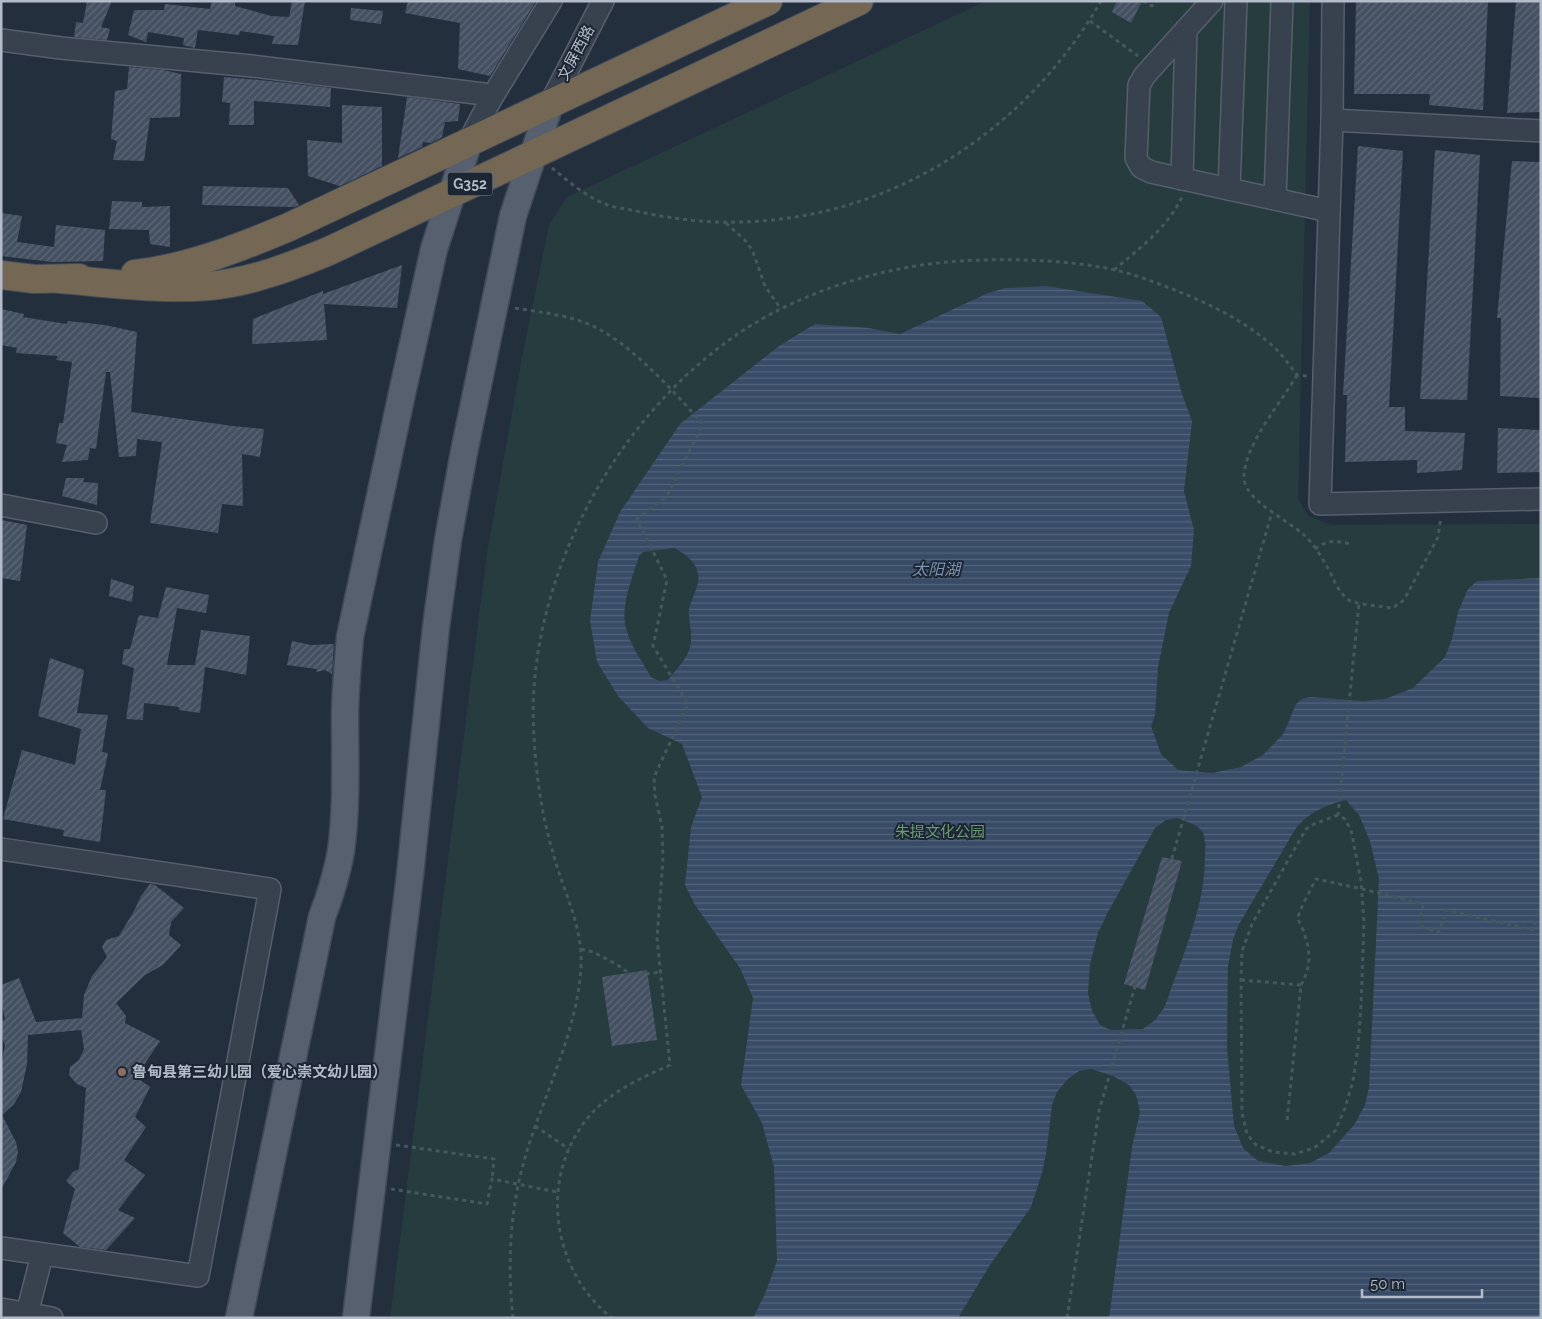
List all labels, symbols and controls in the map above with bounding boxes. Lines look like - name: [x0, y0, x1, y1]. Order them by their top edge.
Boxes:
- street label: 文屏西路: [554, 22, 598, 84]
- road number: G352: [448, 172, 492, 195]
- water label: 太阳湖: [912, 560, 963, 579]
- park label: 朱提文化公园: [895, 823, 985, 841]
- place label: 鲁甸县第三幼儿园（爱心崇文幼儿园）: [132, 1063, 387, 1081]
- marker: 鲁甸县第三幼儿园（爱心崇文幼儿园）: [116, 1066, 128, 1078]
- scale bar: [1362, 1266, 1482, 1298]
- text: 50 m: [1370, 1275, 1405, 1293]

